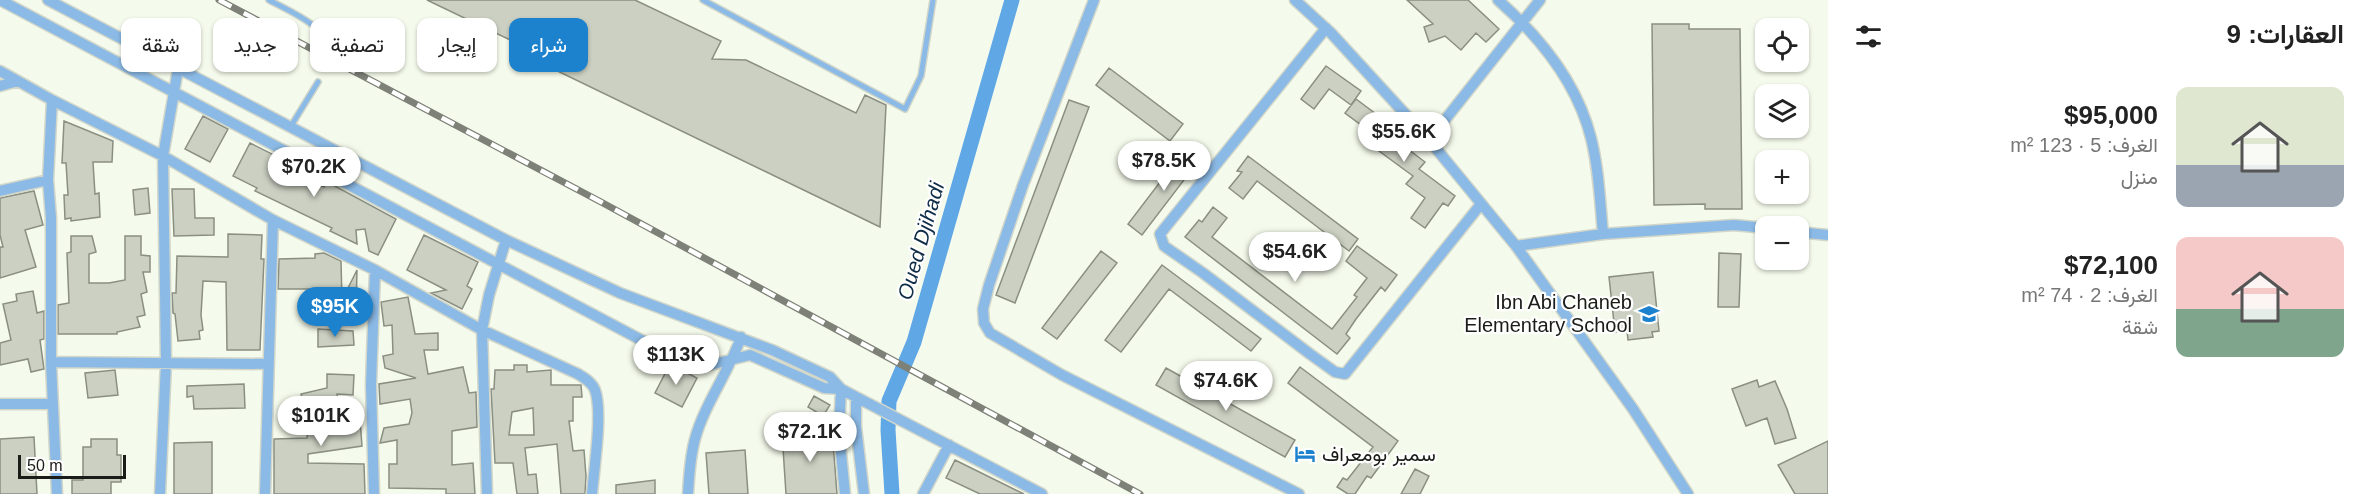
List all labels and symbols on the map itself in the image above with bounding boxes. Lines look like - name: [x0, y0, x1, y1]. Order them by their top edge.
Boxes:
- pin: $55.6K: [1355, 112, 1453, 163]
- pin: $78.5K: [1115, 141, 1213, 192]
- pin: $70.2K: [265, 147, 363, 198]
- water label: Oued Djihadi: [893, 178, 949, 302]
- pin: $54.6K: [1246, 232, 1344, 283]
- pin: $95K: [299, 287, 371, 338]
- place label: Ibn Abi Chaneb Elementary School: [1464, 291, 1632, 336]
- school or university icon: Ibn Abi Chaneb Elementary School: [1637, 302, 1661, 326]
- pin: $113K: [634, 335, 718, 386]
- pin: $74.6K: [1177, 361, 1275, 412]
- pin: $101K: [279, 396, 363, 447]
- pin: $72.1K: [761, 412, 859, 463]
- hotel icon: سمير بومعراف: [1293, 442, 1317, 466]
- place label: سمير بومعراف: [1322, 443, 1436, 467]
- scale bar: [18, 452, 126, 480]

